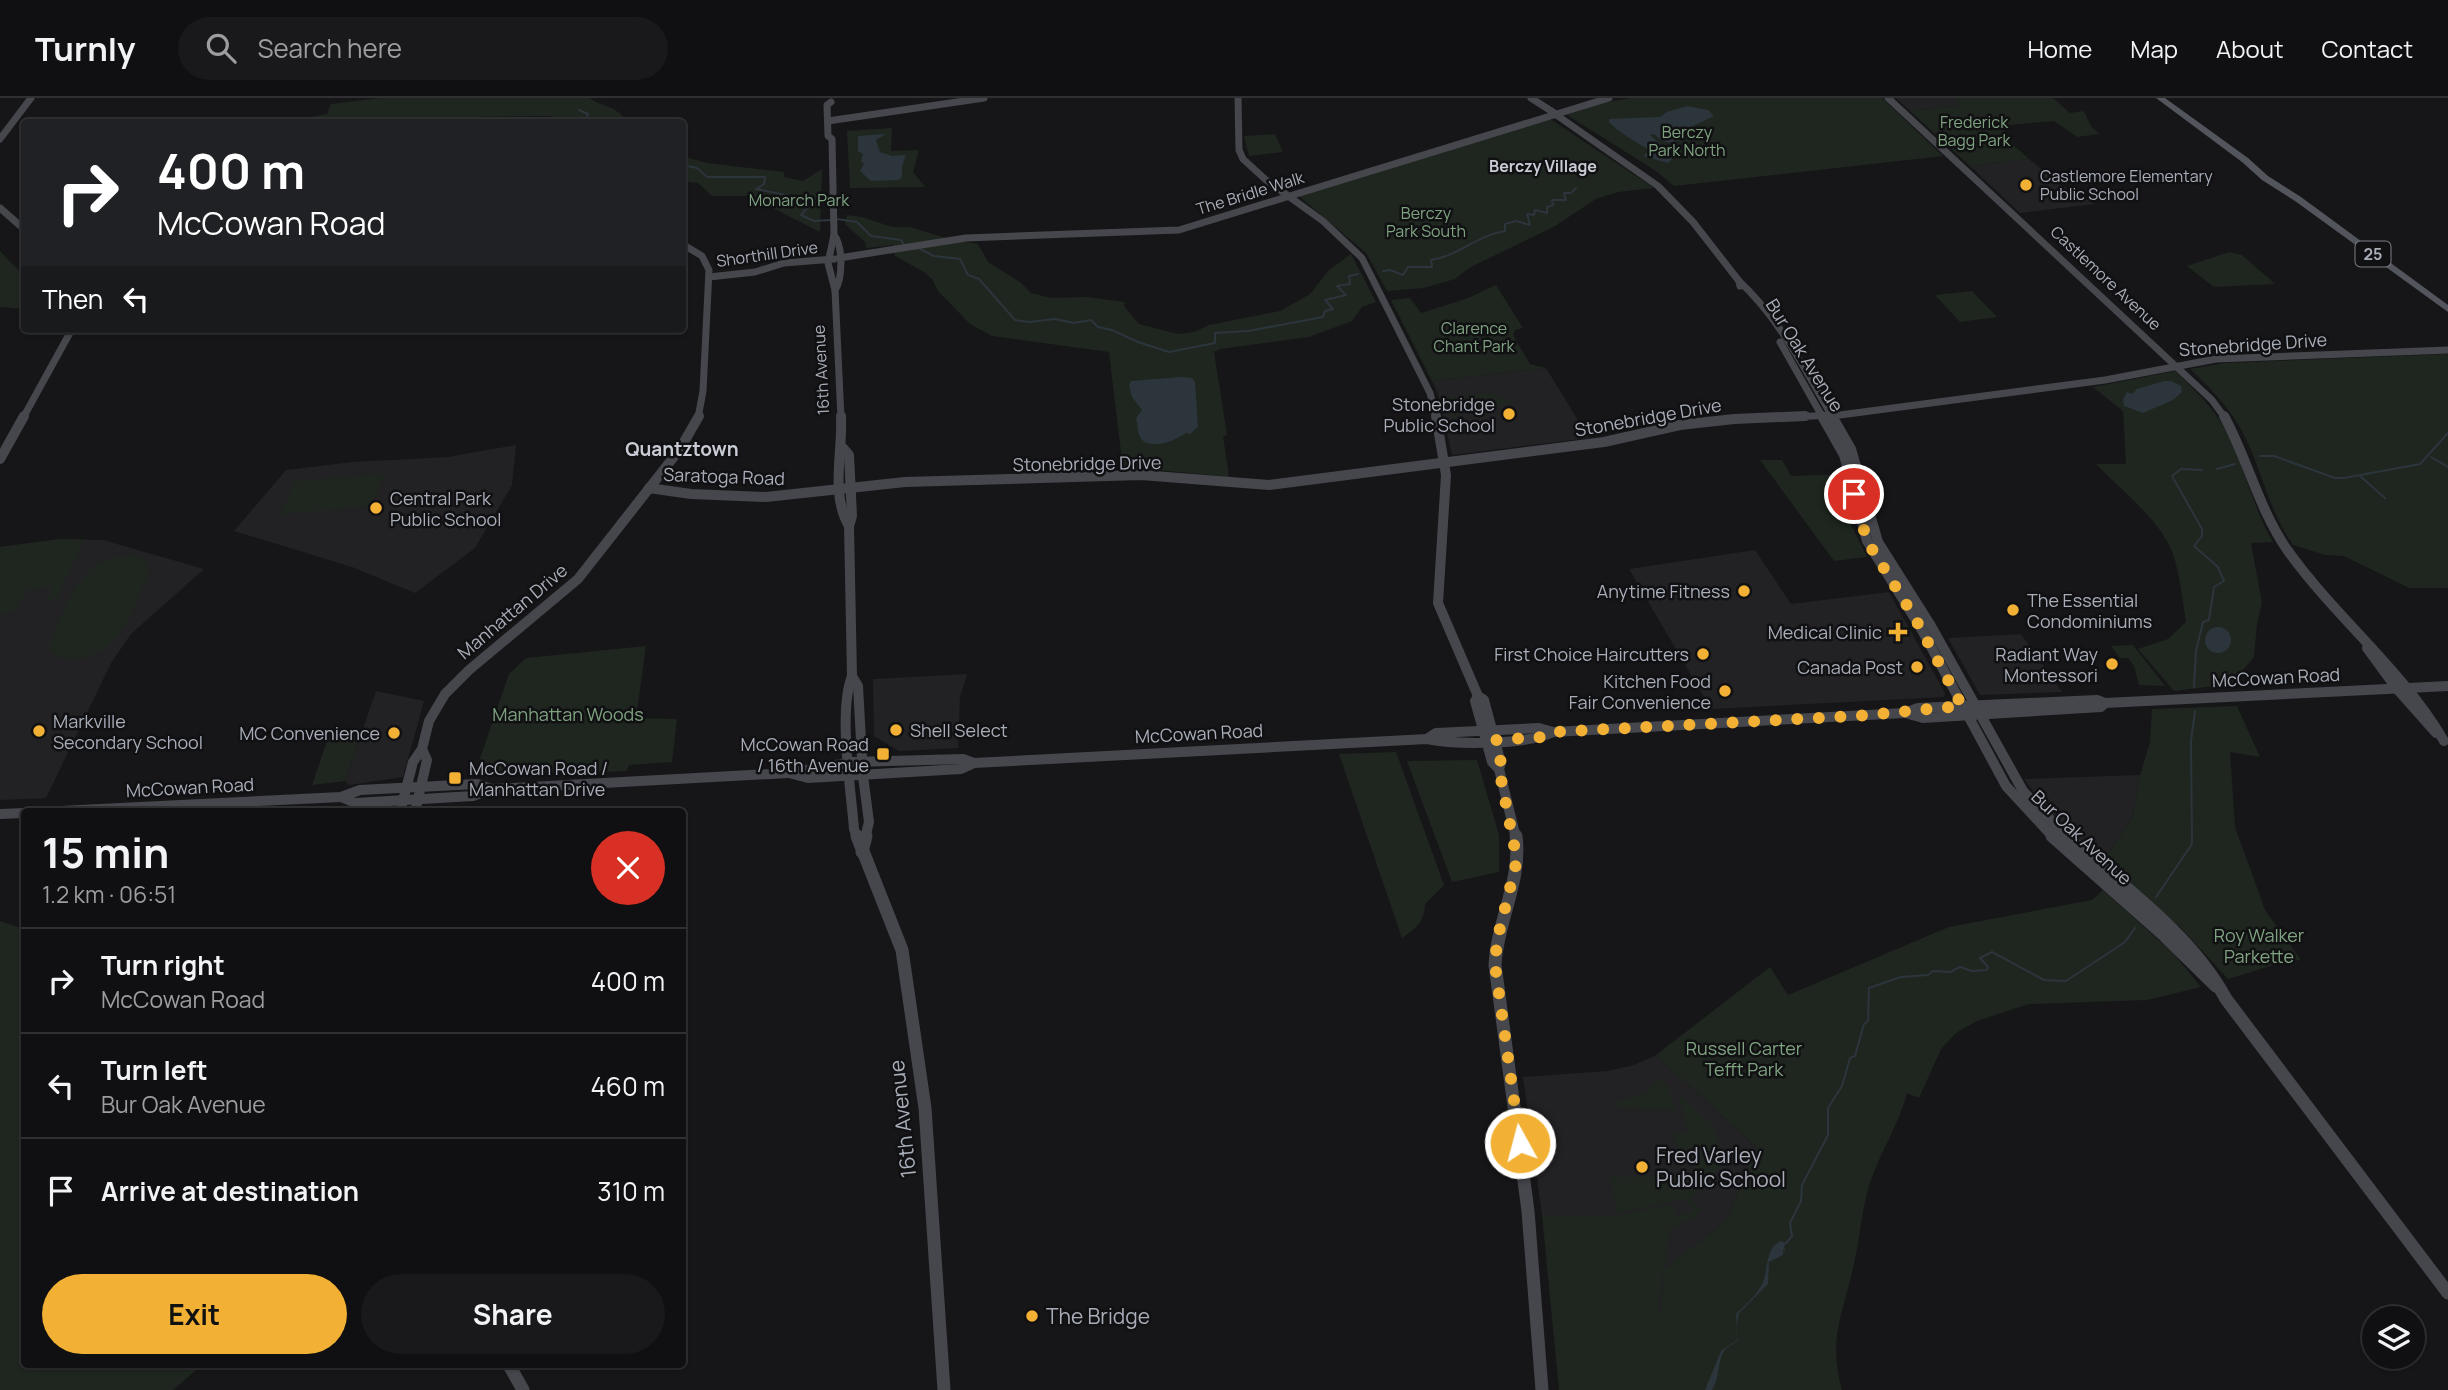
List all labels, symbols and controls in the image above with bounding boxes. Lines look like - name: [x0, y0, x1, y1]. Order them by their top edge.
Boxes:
- search box: [178, 17, 668, 80]
- text: Turnly: [35, 26, 136, 71]
- icon: search: [202, 29, 240, 67]
- text: Search here: [258, 30, 402, 66]
- text: Home: [2027, 32, 2092, 65]
- text: Map: [2130, 32, 2178, 65]
- text: About: [2216, 32, 2284, 65]
- text: Contact: [2322, 32, 2413, 65]
- park label: Frederick Bagg Park: [1938, 111, 2011, 151]
- park label: Berczy Park North: [1648, 121, 1726, 161]
- text: 400 m: [157, 137, 305, 204]
- icon: right: [42, 147, 133, 238]
- district label: Berczy Village: [1489, 155, 1597, 177]
- place label: Castlemore Elementary Public School: [2040, 165, 2213, 205]
- street label: The Bridle Walk: [1193, 166, 1308, 220]
- marker: Castlemore Elementary Public School: [2018, 177, 2034, 193]
- park label: Monarch Park: [749, 189, 850, 211]
- text: McCowan Road: [157, 201, 385, 245]
- park label: Berczy Park South: [1386, 202, 1466, 242]
- street label: Castlemore Avenue: [2046, 221, 2166, 335]
- street label: Shorthill Drive: [715, 236, 819, 272]
- road number: 25: [2356, 242, 2390, 266]
- icon: left: [117, 280, 155, 318]
- text: Then: [42, 281, 103, 317]
- street label: Bur Oak Avenue: [1761, 294, 1849, 416]
- park label: Clarence Chant Park: [1434, 317, 1515, 357]
- street label: 16th Avenue: [808, 324, 834, 416]
- street label: Stonebridge Drive: [2178, 327, 2328, 361]
- place label: Stonebridge Public School: [1384, 392, 1495, 437]
- street label: Stonebridge Drive: [1573, 392, 1723, 442]
- marker: Stonebridge Public School: [1501, 406, 1517, 422]
- district label: Quantztown: [625, 436, 739, 462]
- street label: Stonebridge Drive: [1012, 450, 1162, 476]
- street label: Saratoga Road: [663, 462, 785, 490]
- pin: [1824, 464, 1884, 524]
- icon: arrive: [1835, 475, 1873, 513]
- place label: Central Park Public School: [390, 486, 501, 531]
- marker: Central Park Public School: [368, 500, 384, 516]
- street label: Manhattan Drive: [452, 558, 572, 664]
- place label: Anytime Fitness: [1597, 579, 1730, 603]
- marker: Anytime Fitness: [1736, 583, 1752, 599]
- place label: The Essential Condominiums: [2027, 588, 2152, 633]
- marker: The Essential Condominiums: [2005, 602, 2021, 618]
- place label: Medical Clinic: [1768, 620, 1882, 644]
- marker: Medical Clinic: [1888, 622, 1908, 642]
- place label: First Choice Haircutters: [1494, 642, 1689, 666]
- place label: Radiant Way Montessori: [1995, 642, 2099, 687]
- marker: First Choice Haircutters: [1695, 646, 1711, 662]
- place label: Canada Post: [1797, 655, 1903, 679]
- marker: Radiant Way Montessori: [2104, 656, 2120, 672]
- marker: Canada Post: [1909, 659, 1925, 675]
- street label: McCowan Road: [2211, 662, 2341, 692]
- place label: Kitchen Food Fair Convenience: [1569, 669, 1711, 714]
- marker: Kitchen Food Fair Convenience: [1717, 683, 1733, 699]
- park label: Manhattan Woods: [492, 702, 644, 726]
- place label: Markville Secondary School: [53, 709, 203, 754]
- place label: Shell Select: [910, 718, 1008, 742]
- street label: McCowan Road: [1134, 718, 1264, 748]
- place label: MC Convenience: [239, 721, 380, 745]
- marker: Shell Select: [888, 722, 904, 738]
- marker: Markville Secondary School: [31, 723, 47, 739]
- marker: MC Convenience: [386, 725, 402, 741]
- place label: McCowan Road / 16th Avenue: [741, 732, 869, 777]
- marker: McCowan Road / 16th Avenue: [875, 746, 891, 762]
- place label: McCowan Road / Manhattan Drive: [469, 756, 608, 801]
- marker: McCowan Road / Manhattan Drive: [447, 770, 463, 786]
- street label: McCowan Road: [125, 772, 255, 802]
- street label: Bur Oak Avenue: [2027, 784, 2137, 890]
- text: 15 min: [42, 823, 169, 881]
- button: close: [591, 831, 665, 905]
- text: 1.2 km · 06:51: [42, 878, 176, 910]
- park label: Roy Walker Parkette: [2214, 923, 2305, 968]
- text: Turn right: [101, 947, 225, 983]
- icon: right: [42, 962, 80, 1000]
- text: 400 m: [591, 963, 665, 999]
- text: McCowan Road: [101, 983, 265, 1015]
- park label: Russell Carter Tefft Park: [1686, 1036, 1803, 1081]
- text: Turn left: [101, 1052, 208, 1088]
- street label: 16th Avenue: [882, 1059, 922, 1179]
- icon: left: [42, 1067, 80, 1105]
- text: 460 m: [590, 1068, 665, 1104]
- text: Bur Oak Avenue: [101, 1088, 266, 1120]
- position arrow: [1483, 1106, 1557, 1180]
- place label: Fred Varley Public School: [1656, 1141, 1786, 1193]
- marker: Fred Varley Public School: [1634, 1159, 1650, 1175]
- icon: arrive: [42, 1172, 80, 1210]
- text: Arrive at destination: [101, 1173, 359, 1209]
- text: 310 m: [597, 1173, 665, 1209]
- button: Exit: [42, 1274, 347, 1354]
- button: Share: [361, 1274, 665, 1354]
- place label: The Bridge: [1046, 1302, 1150, 1330]
- map controls: [2362, 1306, 2425, 1369]
- button: layers: [2362, 1306, 2425, 1369]
- marker: The Bridge: [1024, 1308, 1040, 1324]

